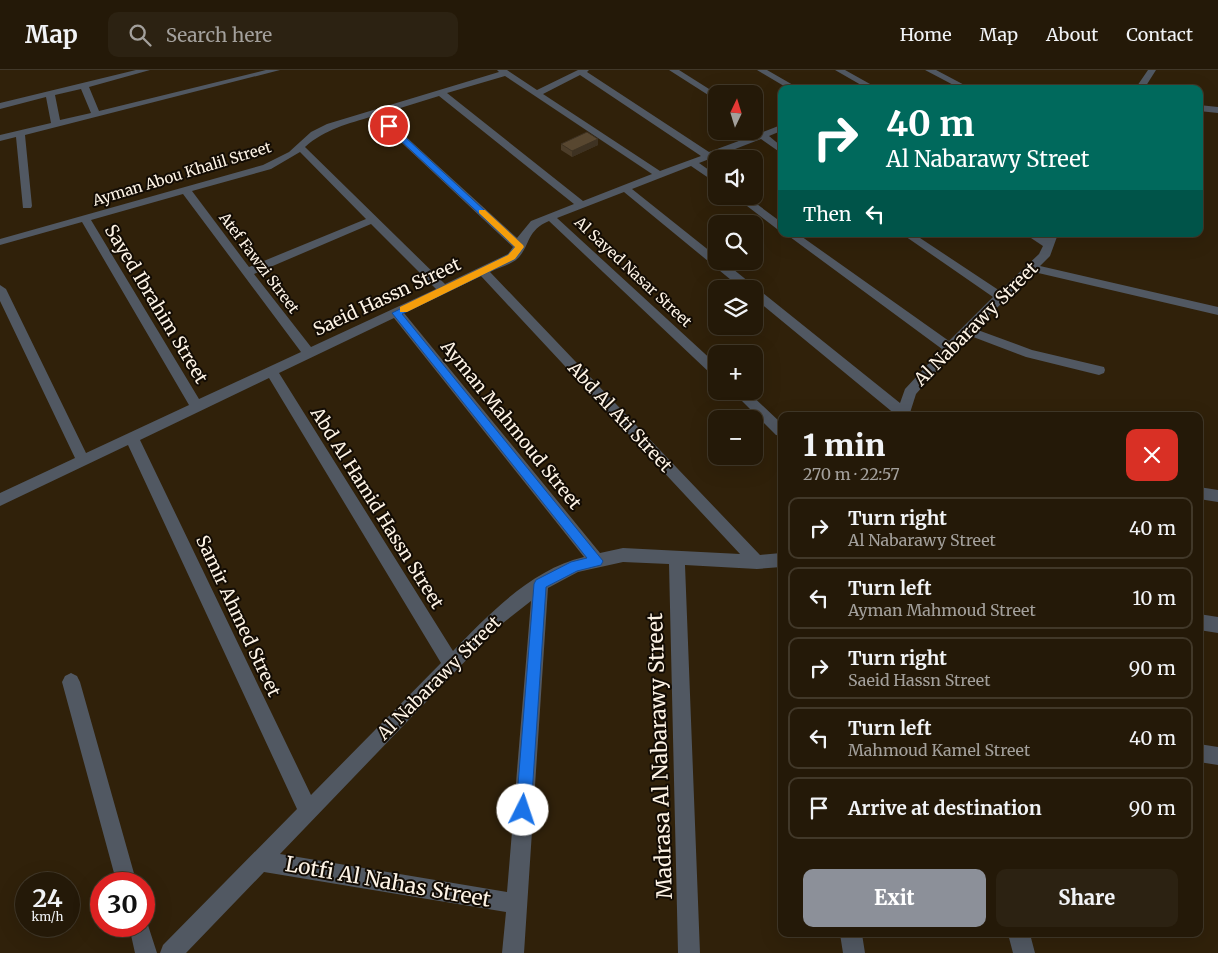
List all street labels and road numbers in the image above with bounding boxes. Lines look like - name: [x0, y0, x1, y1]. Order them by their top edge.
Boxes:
- street label: Ayman Abou Khalil Street: [89, 137, 274, 210]
- street label: Atef Fawzi Street: [215, 208, 304, 317]
- street label: Al Sayed Nasar Street: [570, 212, 696, 331]
- street label: Sayed Ibrahim Street: [100, 220, 213, 388]
- street label: Saeid Hassn Street: [309, 252, 464, 341]
- street label: Al Nabarawy Street: [908, 257, 1043, 391]
- street label: Ayman Mahmoud Street: [435, 335, 587, 514]
- street label: Abd Al Ati Street: [563, 356, 677, 477]
- street label: Abd Al Hamid Hassn Street: [305, 402, 449, 613]
- street label: Samir Ahmed Street: [191, 531, 286, 700]
- street label: Al Nabarawy Street: [371, 611, 506, 745]
- street label: Madrasa Al Nabarawy Street: [641, 612, 678, 900]
- street label: Lotfi Al Nahas Street: [283, 850, 493, 913]

